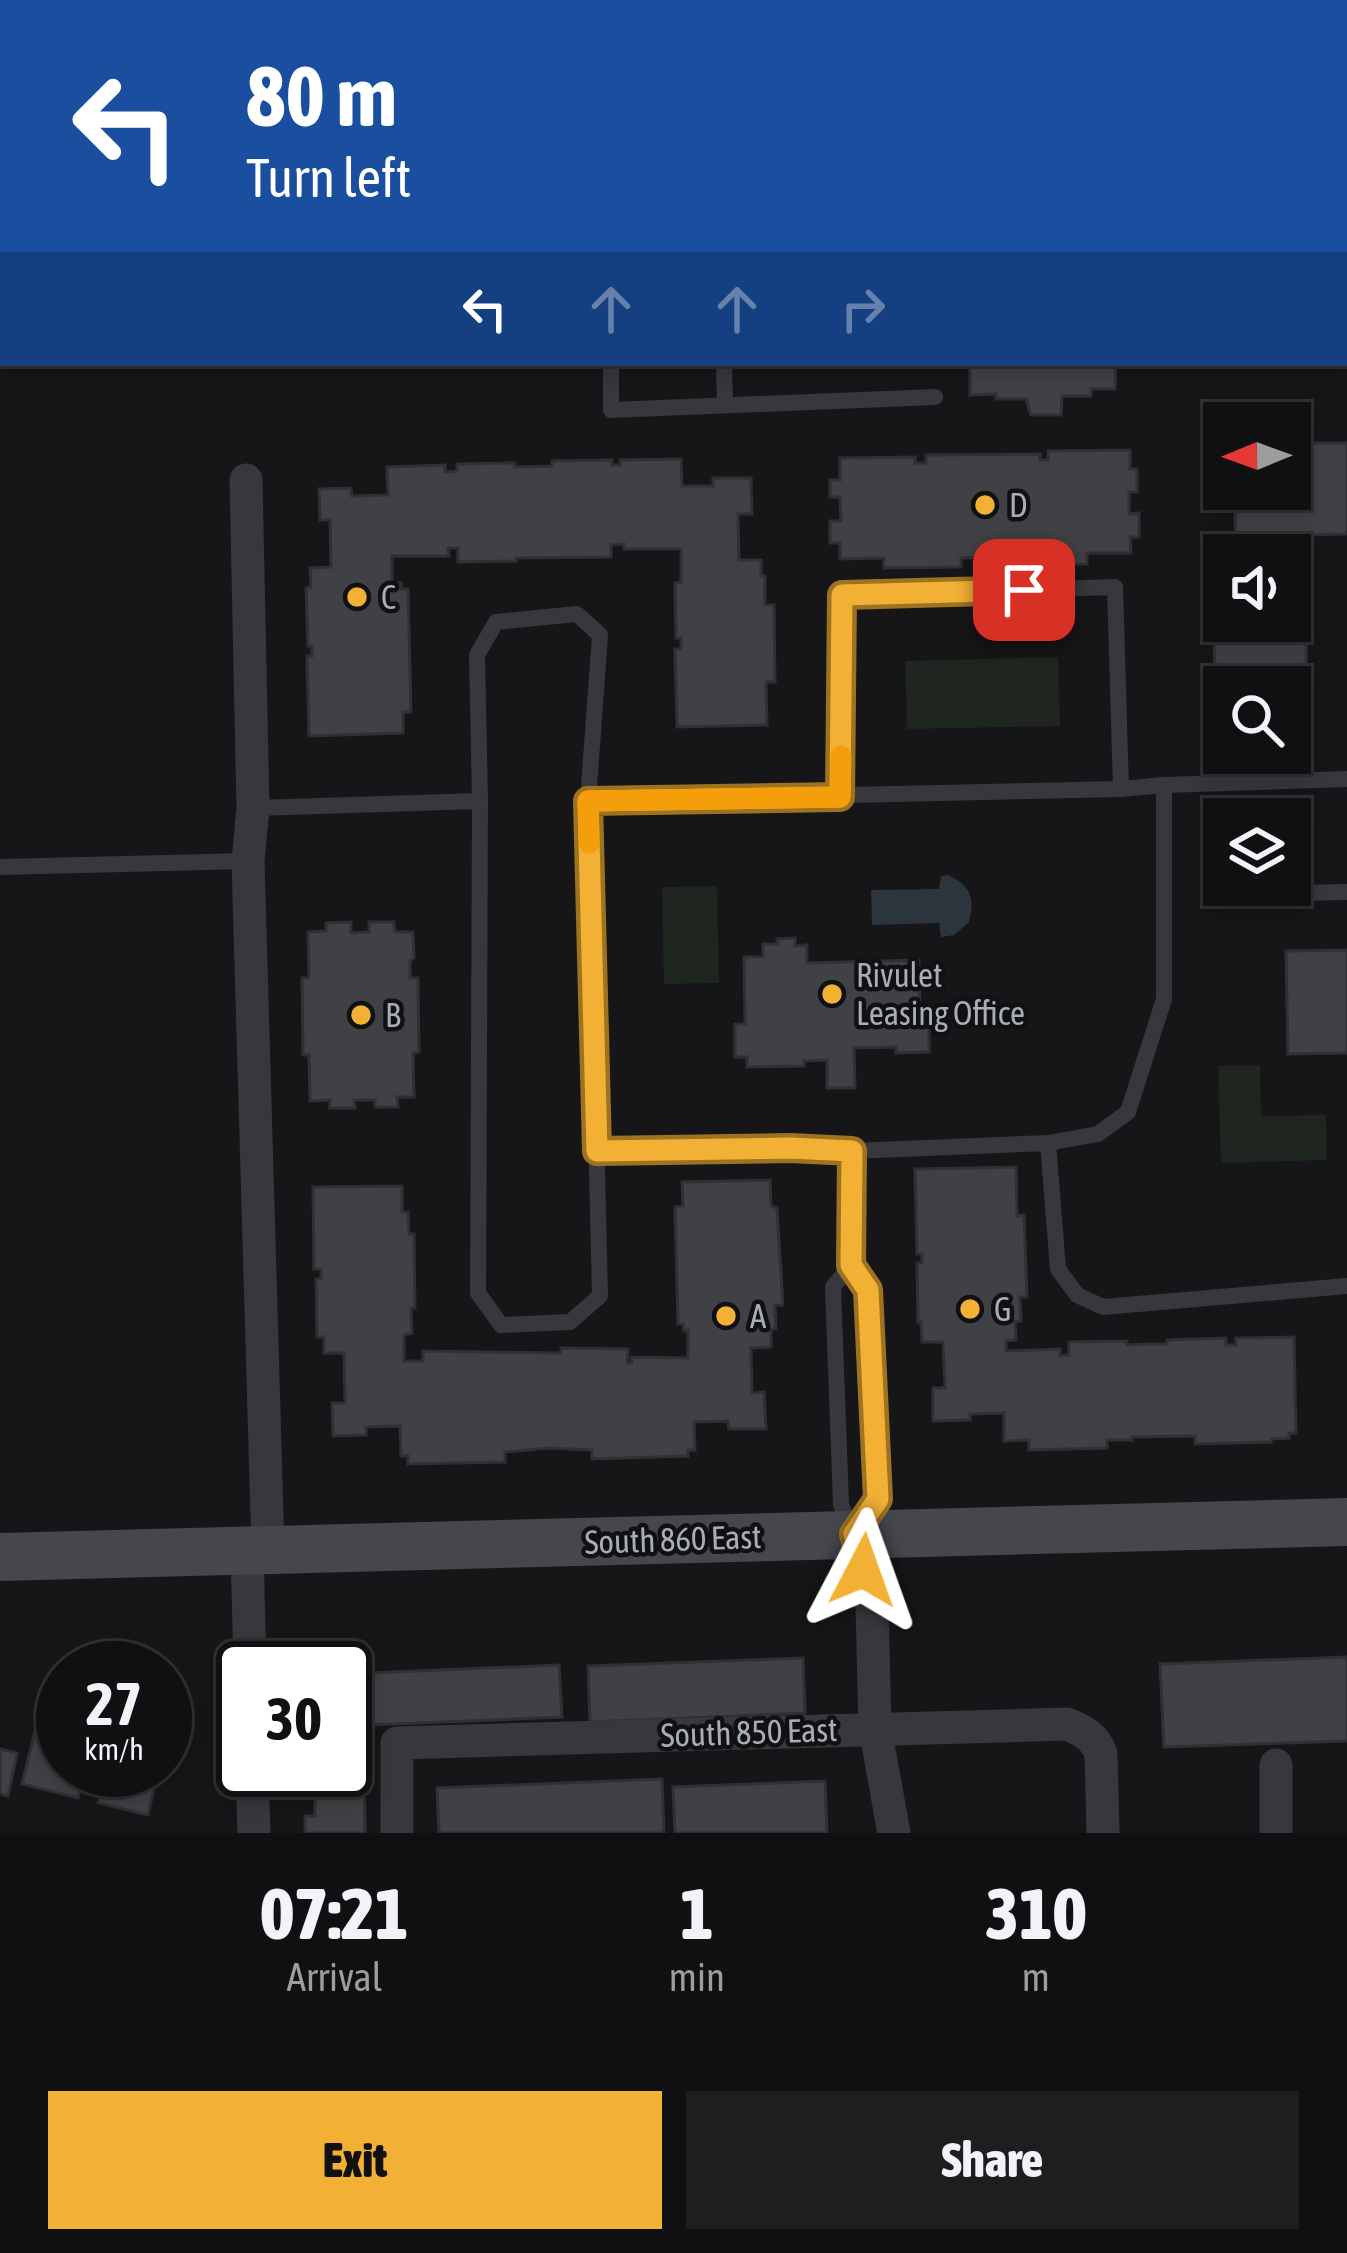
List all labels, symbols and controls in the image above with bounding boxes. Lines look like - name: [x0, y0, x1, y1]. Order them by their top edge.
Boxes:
- icon: left: [48, 48, 204, 204]
- text: 80 m: [246, 48, 397, 144]
- text: Turn left: [246, 147, 411, 208]
- icon: left: [452, 276, 518, 342]
- icon: ahead: [578, 276, 644, 342]
- icon: ahead: [704, 276, 770, 342]
- icon: right: [830, 276, 896, 342]
- north arrow: [1203, 402, 1311, 510]
- map controls: [1203, 402, 1311, 906]
- place label: D: [1009, 486, 1027, 524]
- marker: D: [972, 492, 998, 518]
- button: sound: [1203, 534, 1311, 642]
- pin: [973, 539, 1075, 641]
- icon: arrive: [991, 557, 1057, 623]
- place label: C: [381, 578, 396, 616]
- marker: C: [344, 584, 370, 610]
- button: search: [1203, 666, 1311, 774]
- button: layers: [1203, 798, 1311, 906]
- place label: Rivulet Leasing Office: [856, 956, 1025, 1032]
- marker: Rivulet Leasing Office: [819, 981, 845, 1007]
- place label: B: [385, 996, 401, 1034]
- marker: B: [348, 1002, 374, 1028]
- place label: G: [994, 1290, 1012, 1328]
- marker: G: [957, 1296, 983, 1322]
- place label: A: [750, 1297, 767, 1335]
- marker: A: [713, 1303, 739, 1329]
- position arrow: [800, 1507, 926, 1633]
- street label: South 860 East: [584, 1517, 762, 1561]
- speed limit sign: 30: [216, 1641, 372, 1797]
- text: 27: [86, 1669, 142, 1738]
- street label: South 850 East: [660, 1710, 838, 1754]
- text: km/h: [84, 1732, 144, 1766]
- text: 07:21: [260, 1872, 409, 1954]
- text: 1: [680, 1872, 714, 1954]
- text: 310: [985, 1872, 1087, 1954]
- text: Arrival: [287, 1955, 382, 1999]
- text: min: [669, 1955, 725, 1999]
- text: m: [1022, 1955, 1050, 1999]
- button: Exit: [48, 2091, 662, 2229]
- button: Share: [686, 2091, 1299, 2229]

